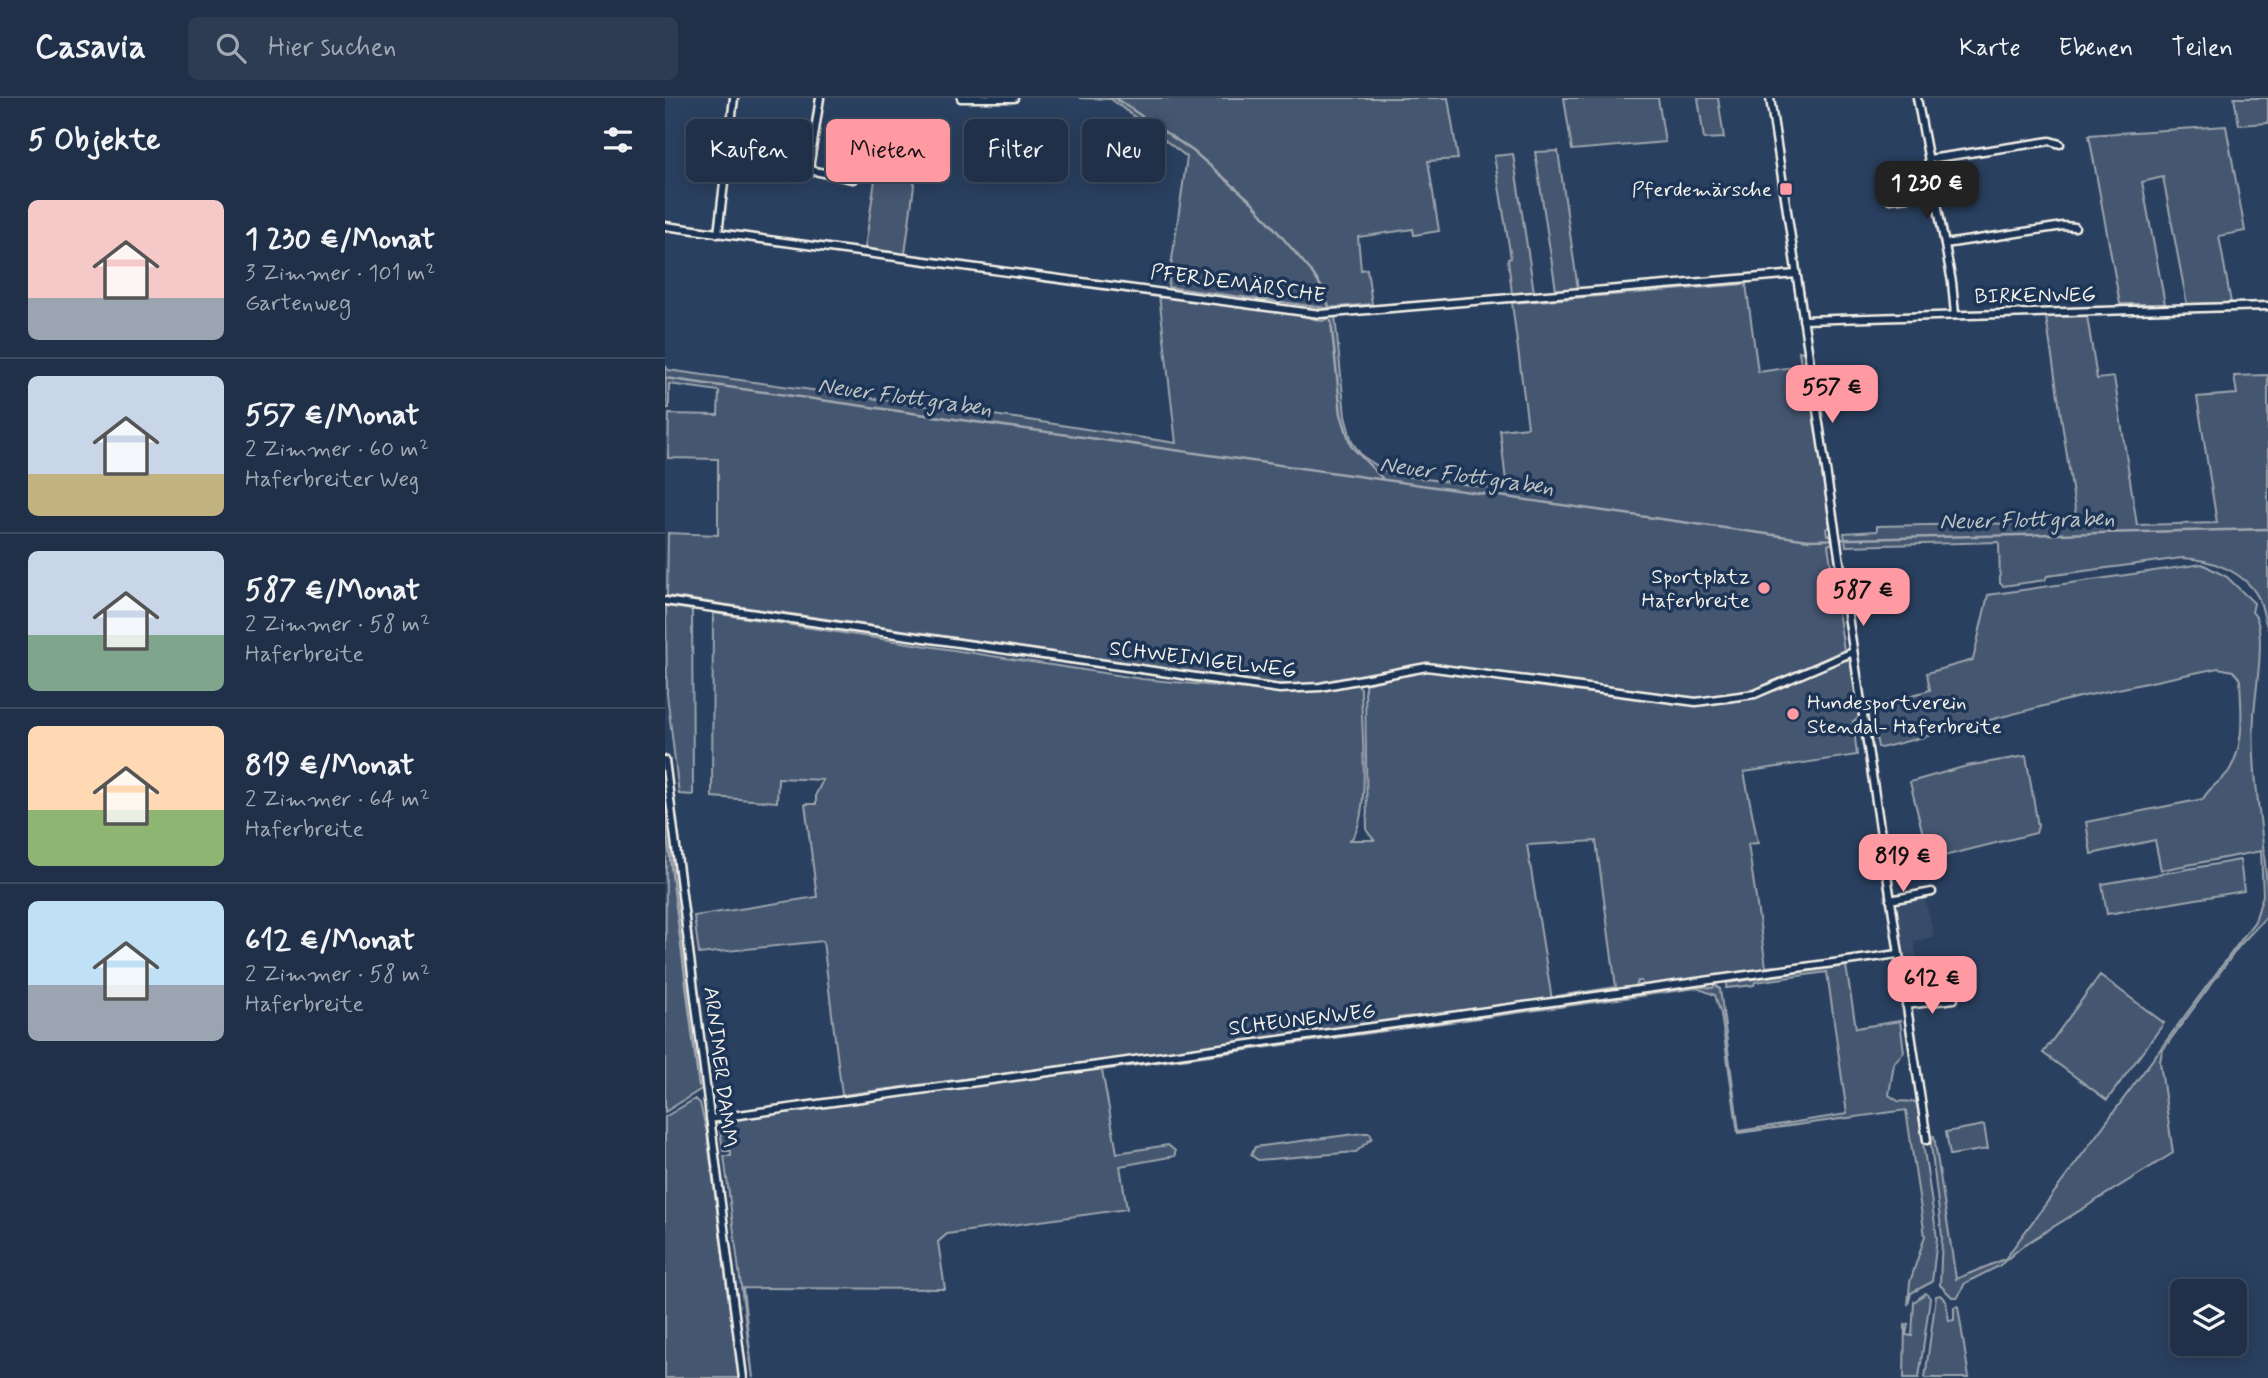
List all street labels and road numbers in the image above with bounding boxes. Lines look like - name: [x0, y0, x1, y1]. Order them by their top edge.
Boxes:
- street label: PFERDEMÄRSCHE: [1149, 258, 1327, 310]
- street label: BIRKENWEG: [1974, 281, 2096, 311]
- street label: SCHWEINIGELWEG: [1108, 635, 1298, 685]
- street label: ARNIMER DAMM: [696, 985, 744, 1149]
- street label: SCHEUNENWEG: [1227, 997, 1377, 1043]

